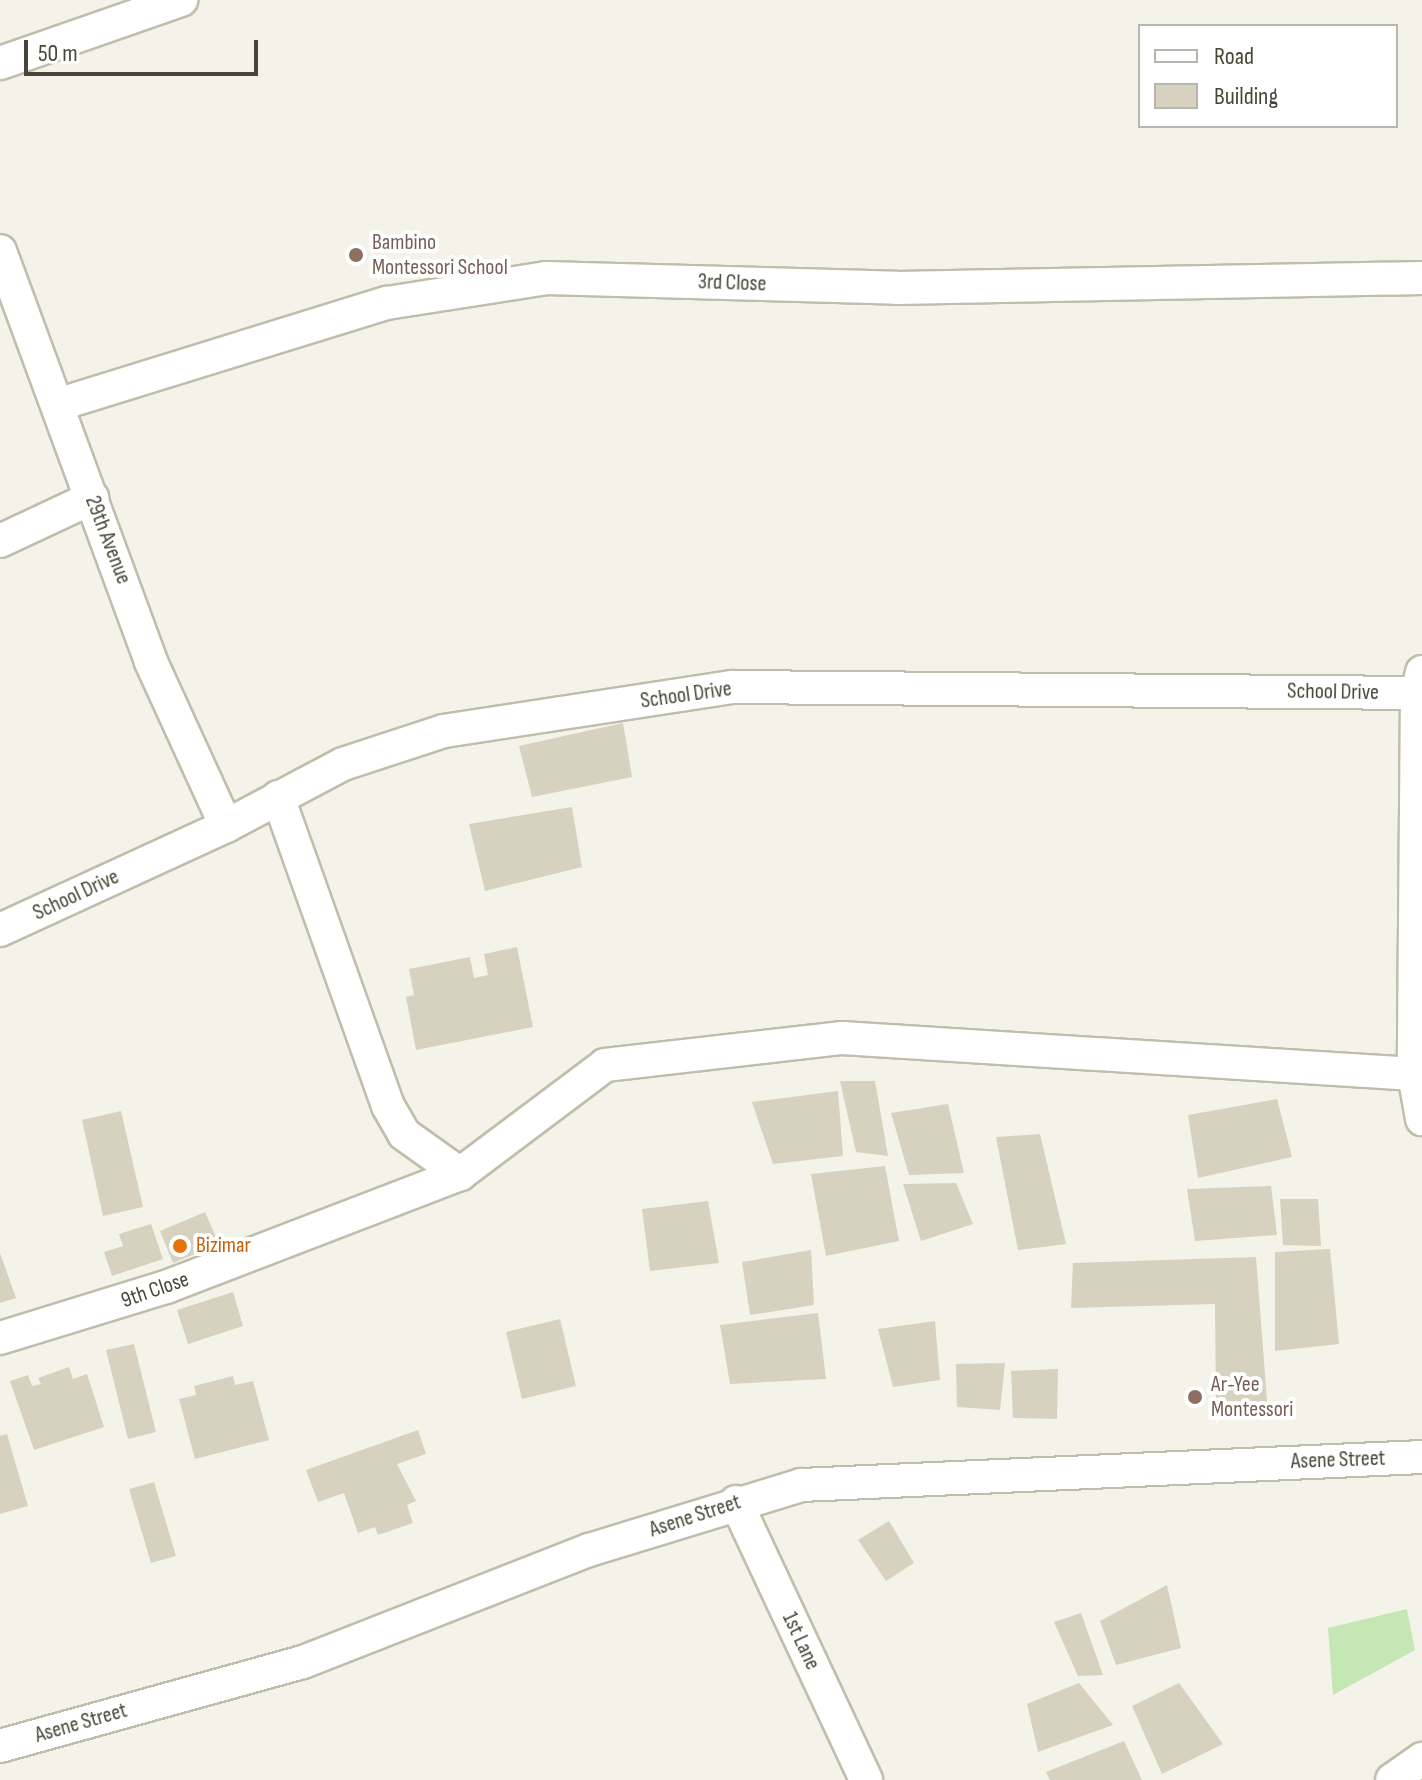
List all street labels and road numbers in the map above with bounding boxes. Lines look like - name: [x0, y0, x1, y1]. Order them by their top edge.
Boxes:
- street label: 3rd Close: [697, 269, 767, 297]
- street label: 29th Avenue: [79, 492, 137, 588]
- street label: School Drive: [639, 676, 733, 714]
- street label: School Drive: [1287, 678, 1379, 706]
- street label: School Drive: [29, 864, 123, 926]
- street label: 9th Close: [118, 1266, 192, 1314]
- street label: Asene Street: [1290, 1445, 1386, 1475]
- street label: Asene Street: [646, 1489, 744, 1543]
- street label: 1st Lane: [776, 1608, 826, 1674]
- street label: Asene Street: [32, 1697, 130, 1749]

